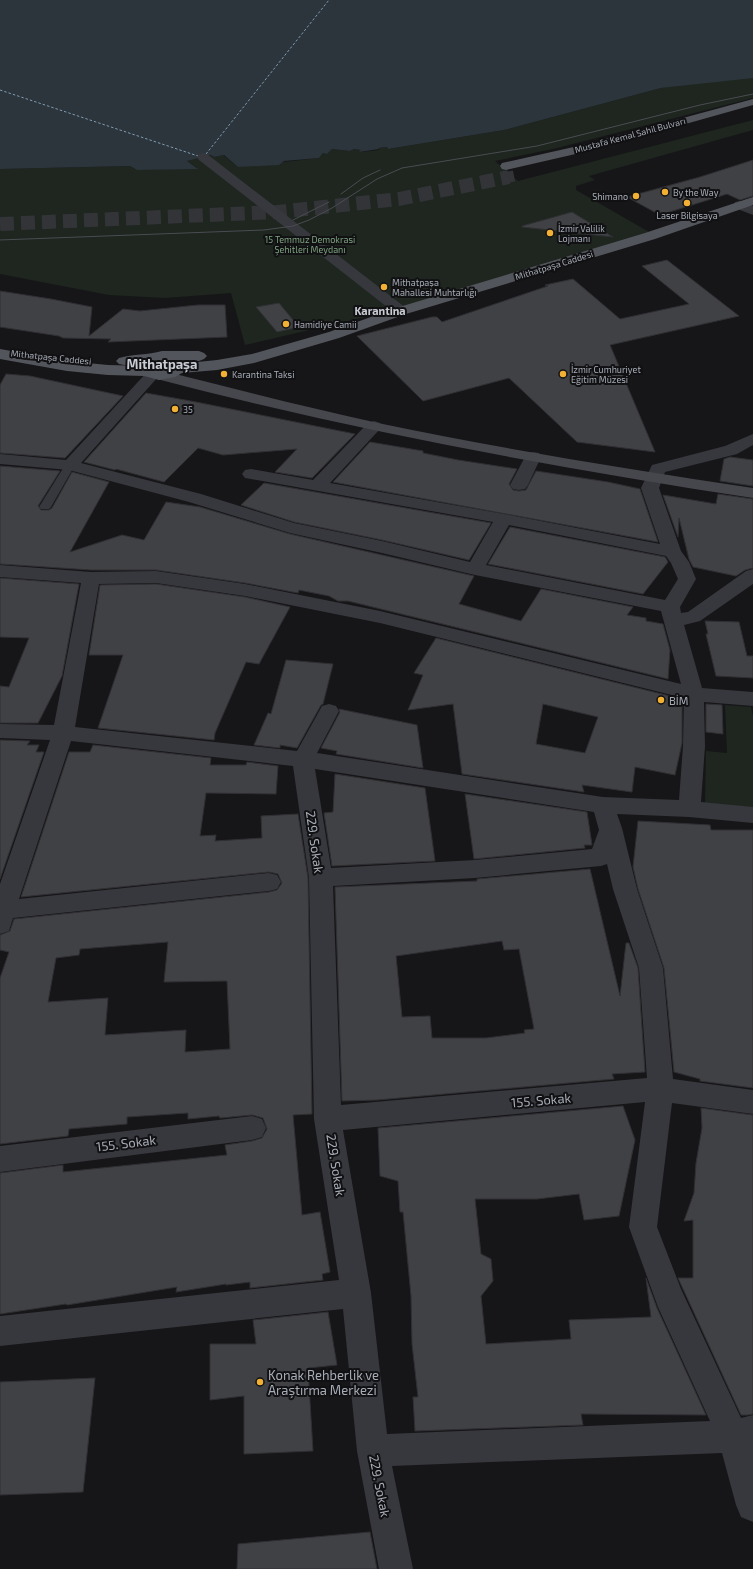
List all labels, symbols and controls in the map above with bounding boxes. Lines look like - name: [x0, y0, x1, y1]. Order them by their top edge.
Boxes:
- street label: Mustafa Kemal Sahil Bulvarı: [573, 115, 687, 155]
- marker: By the Way: [660, 187, 670, 197]
- place label: By the Way: [673, 187, 719, 198]
- place label: Shimano: [592, 191, 628, 202]
- marker: Shimano: [631, 191, 641, 201]
- marker: Laser Bilgisaya: [682, 198, 692, 208]
- place label: Laser Bilgisaya: [656, 210, 718, 221]
- place label: İzmir Valilik Lojmanı: [558, 223, 605, 244]
- marker: İzmir Valilik Lojmanı: [545, 228, 555, 238]
- park label: 15 Temmuz Demokrasi Şehitleri Meydanı: [265, 234, 355, 256]
- street label: Mithatpaşa Caddesi: [514, 248, 595, 283]
- place label: Mithatpaşa Mahallesi Muhtarlığı: [392, 277, 476, 298]
- marker: Mithatpaşa Mahallesi Muhtarlığı: [379, 282, 389, 292]
- district label: Karantina: [354, 304, 406, 317]
- marker: Hamidiye Camii: [281, 319, 291, 329]
- place label: Hamidiye Camii: [294, 319, 356, 330]
- street label: Mithatpaşa Caddesi: [10, 347, 92, 368]
- district label: Mithatpaşa: [127, 356, 197, 373]
- place label: İzmir Cumhuriyet Eğitim Müzesi: [571, 364, 641, 385]
- marker: Karantina Taksi: [219, 369, 229, 379]
- place label: Karantina Taksi: [232, 369, 294, 380]
- marker: İzmir Cumhuriyet Eğitim Müzesi: [558, 369, 568, 379]
- marker: 35: [170, 404, 180, 414]
- place label: 35: [183, 404, 193, 415]
- place label: BİM: [669, 694, 688, 707]
- marker: BİM: [656, 695, 666, 705]
- street label: 229. Sokak: [303, 810, 327, 875]
- street label: 155. Sokak: [510, 1089, 572, 1111]
- street label: 155. Sokak: [95, 1131, 157, 1155]
- street label: 229. Sokak: [323, 1133, 349, 1198]
- place label: Konak Rehberlik ve Araştırma Merkezi: [268, 1367, 379, 1399]
- marker: Konak Rehberlik ve Araştırma Merkezi: [255, 1377, 265, 1387]
- street label: 229. Sokak: [366, 1454, 394, 1519]

